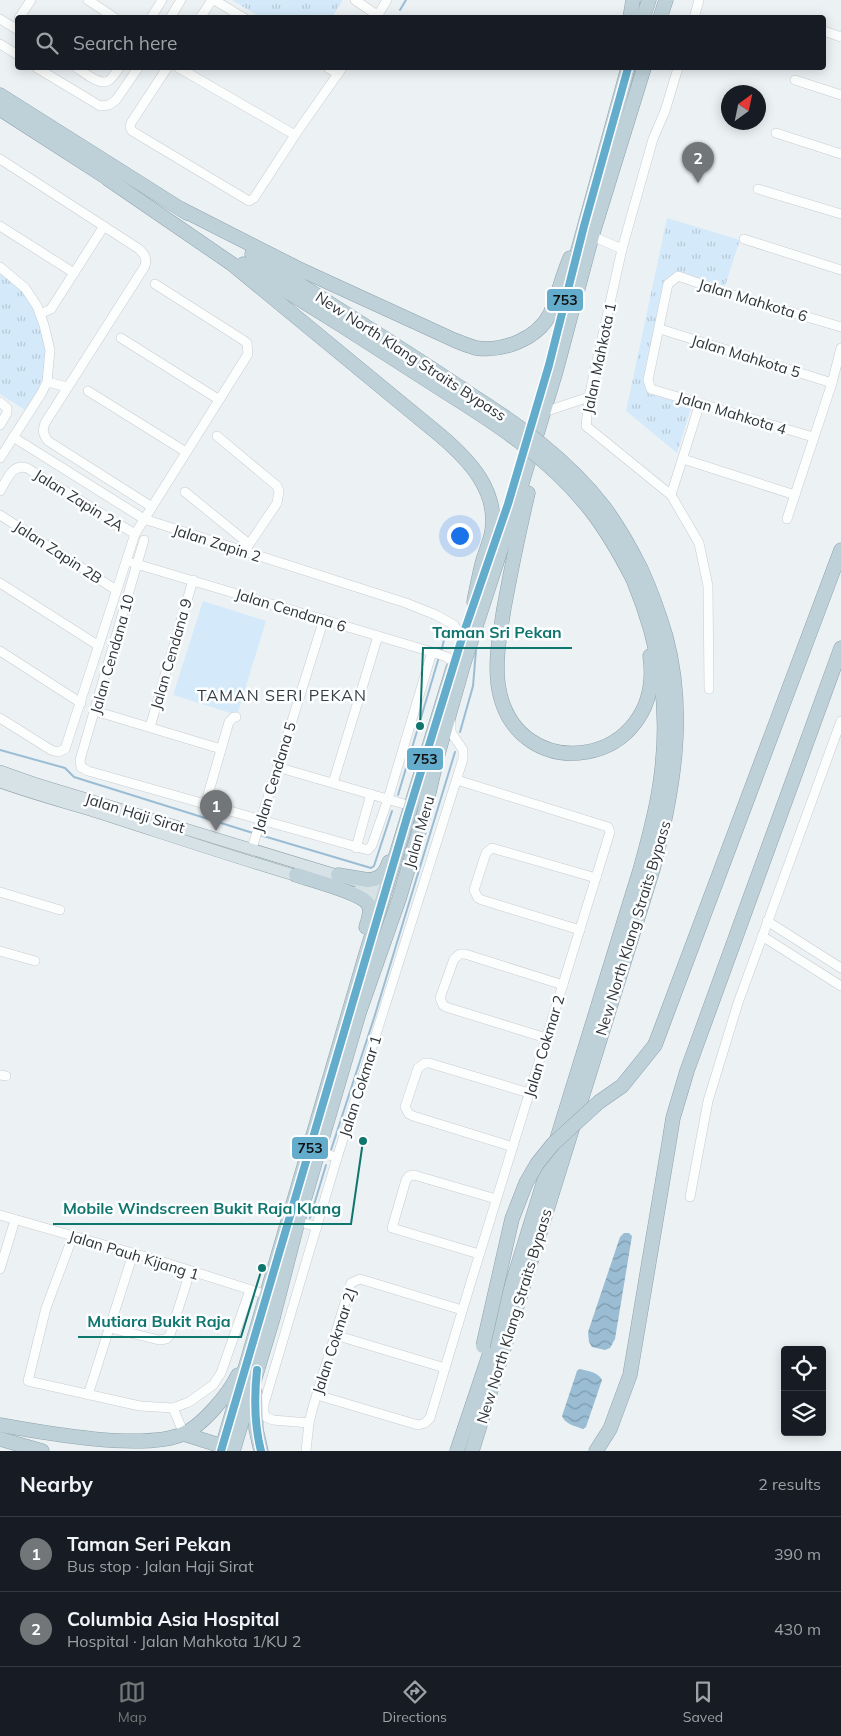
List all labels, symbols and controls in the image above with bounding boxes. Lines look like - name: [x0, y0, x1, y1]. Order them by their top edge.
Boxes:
- search box: [15, 15, 826, 70]
- icon: search: [33, 29, 61, 57]
- text: Search here: [73, 31, 177, 55]
- north arrow: [721, 85, 766, 130]
- pin: 2: [682, 142, 714, 183]
- street label: Jalan Mahkota 6: [696, 274, 810, 326]
- street label: New North Klang Straits Bypass: [312, 287, 510, 425]
- line badge: 753: [546, 288, 584, 312]
- text: 753: [552, 291, 578, 309]
- street label: Jalan Mahkota 1: [578, 301, 620, 415]
- street label: Jalan Mahkota 5: [689, 330, 803, 382]
- street label: Jalan Mahkota 4: [675, 387, 789, 439]
- street label: Jalan Zapin 2A: [31, 465, 127, 535]
- street label: Jalan Zapin 2B: [10, 516, 106, 588]
- street label: Jalan Zapin 2: [171, 520, 263, 566]
- your location: [447, 523, 473, 549]
- street label: Jalan Cendana 6: [233, 584, 349, 636]
- street label: Jalan Cendana 10: [86, 592, 138, 716]
- street label: Jalan Cendana 9: [146, 596, 196, 712]
- callout: Taman Sri Pekan: [423, 617, 572, 648]
- text: Taman Sri Pekan: [432, 622, 562, 642]
- district label: TAMAN SERI PEKAN: [197, 685, 367, 705]
- street label: Jalan Cendana 5: [248, 719, 300, 835]
- line badge: 753: [406, 747, 444, 771]
- text: 753: [412, 750, 438, 768]
- street label: Jalan Haji Sirat: [83, 789, 187, 837]
- pin: 1: [200, 790, 232, 831]
- street label: Jalan Meru: [400, 794, 438, 870]
- street label: New North Klang Straits Bypass: [591, 818, 675, 1038]
- street label: Jalan Cokmar 2: [519, 993, 569, 1099]
- street label: Jalan Cokmar 1: [335, 1033, 385, 1139]
- line badge: 753: [291, 1136, 329, 1160]
- text: 753: [297, 1139, 323, 1157]
- callout: Mobile Windscreen Bukit Raja Klang: [53, 1193, 351, 1224]
- text: Mobile Windscreen Bukit Raja Klang: [63, 1198, 341, 1218]
- street label: New North Klang Straits Bypass: [472, 1206, 556, 1426]
- street label: Jalan Pauh Kijang 1: [66, 1226, 202, 1284]
- street label: Jalan Cokmar 2J: [308, 1285, 360, 1397]
- callout: Mutiara Bukit Raja: [78, 1306, 241, 1337]
- text: Mutiara Bukit Raja: [87, 1311, 231, 1331]
- map controls: [781, 1346, 826, 1436]
- button: locate: [781, 1346, 826, 1391]
- button: layers: [781, 1391, 826, 1436]
- text: Nearby: [20, 1471, 93, 1497]
- text: 2 results: [758, 1474, 821, 1494]
- text: Taman Seri Pekan: [67, 1532, 231, 1556]
- text: 1: [31, 1544, 41, 1564]
- text: 390 m: [774, 1544, 821, 1564]
- text: Bus stop · Jalan Haji Sirat: [67, 1556, 254, 1576]
- text: Columbia Asia Hospital: [67, 1607, 279, 1631]
- text: 2: [31, 1619, 41, 1639]
- text: 430 m: [774, 1619, 821, 1639]
- text: Hospital · Jalan Mahkota 1/KU 2: [67, 1631, 301, 1651]
- tab: Map: [118, 1678, 147, 1726]
- tab: Directions: [382, 1678, 447, 1726]
- tab: Saved: [683, 1678, 723, 1726]

